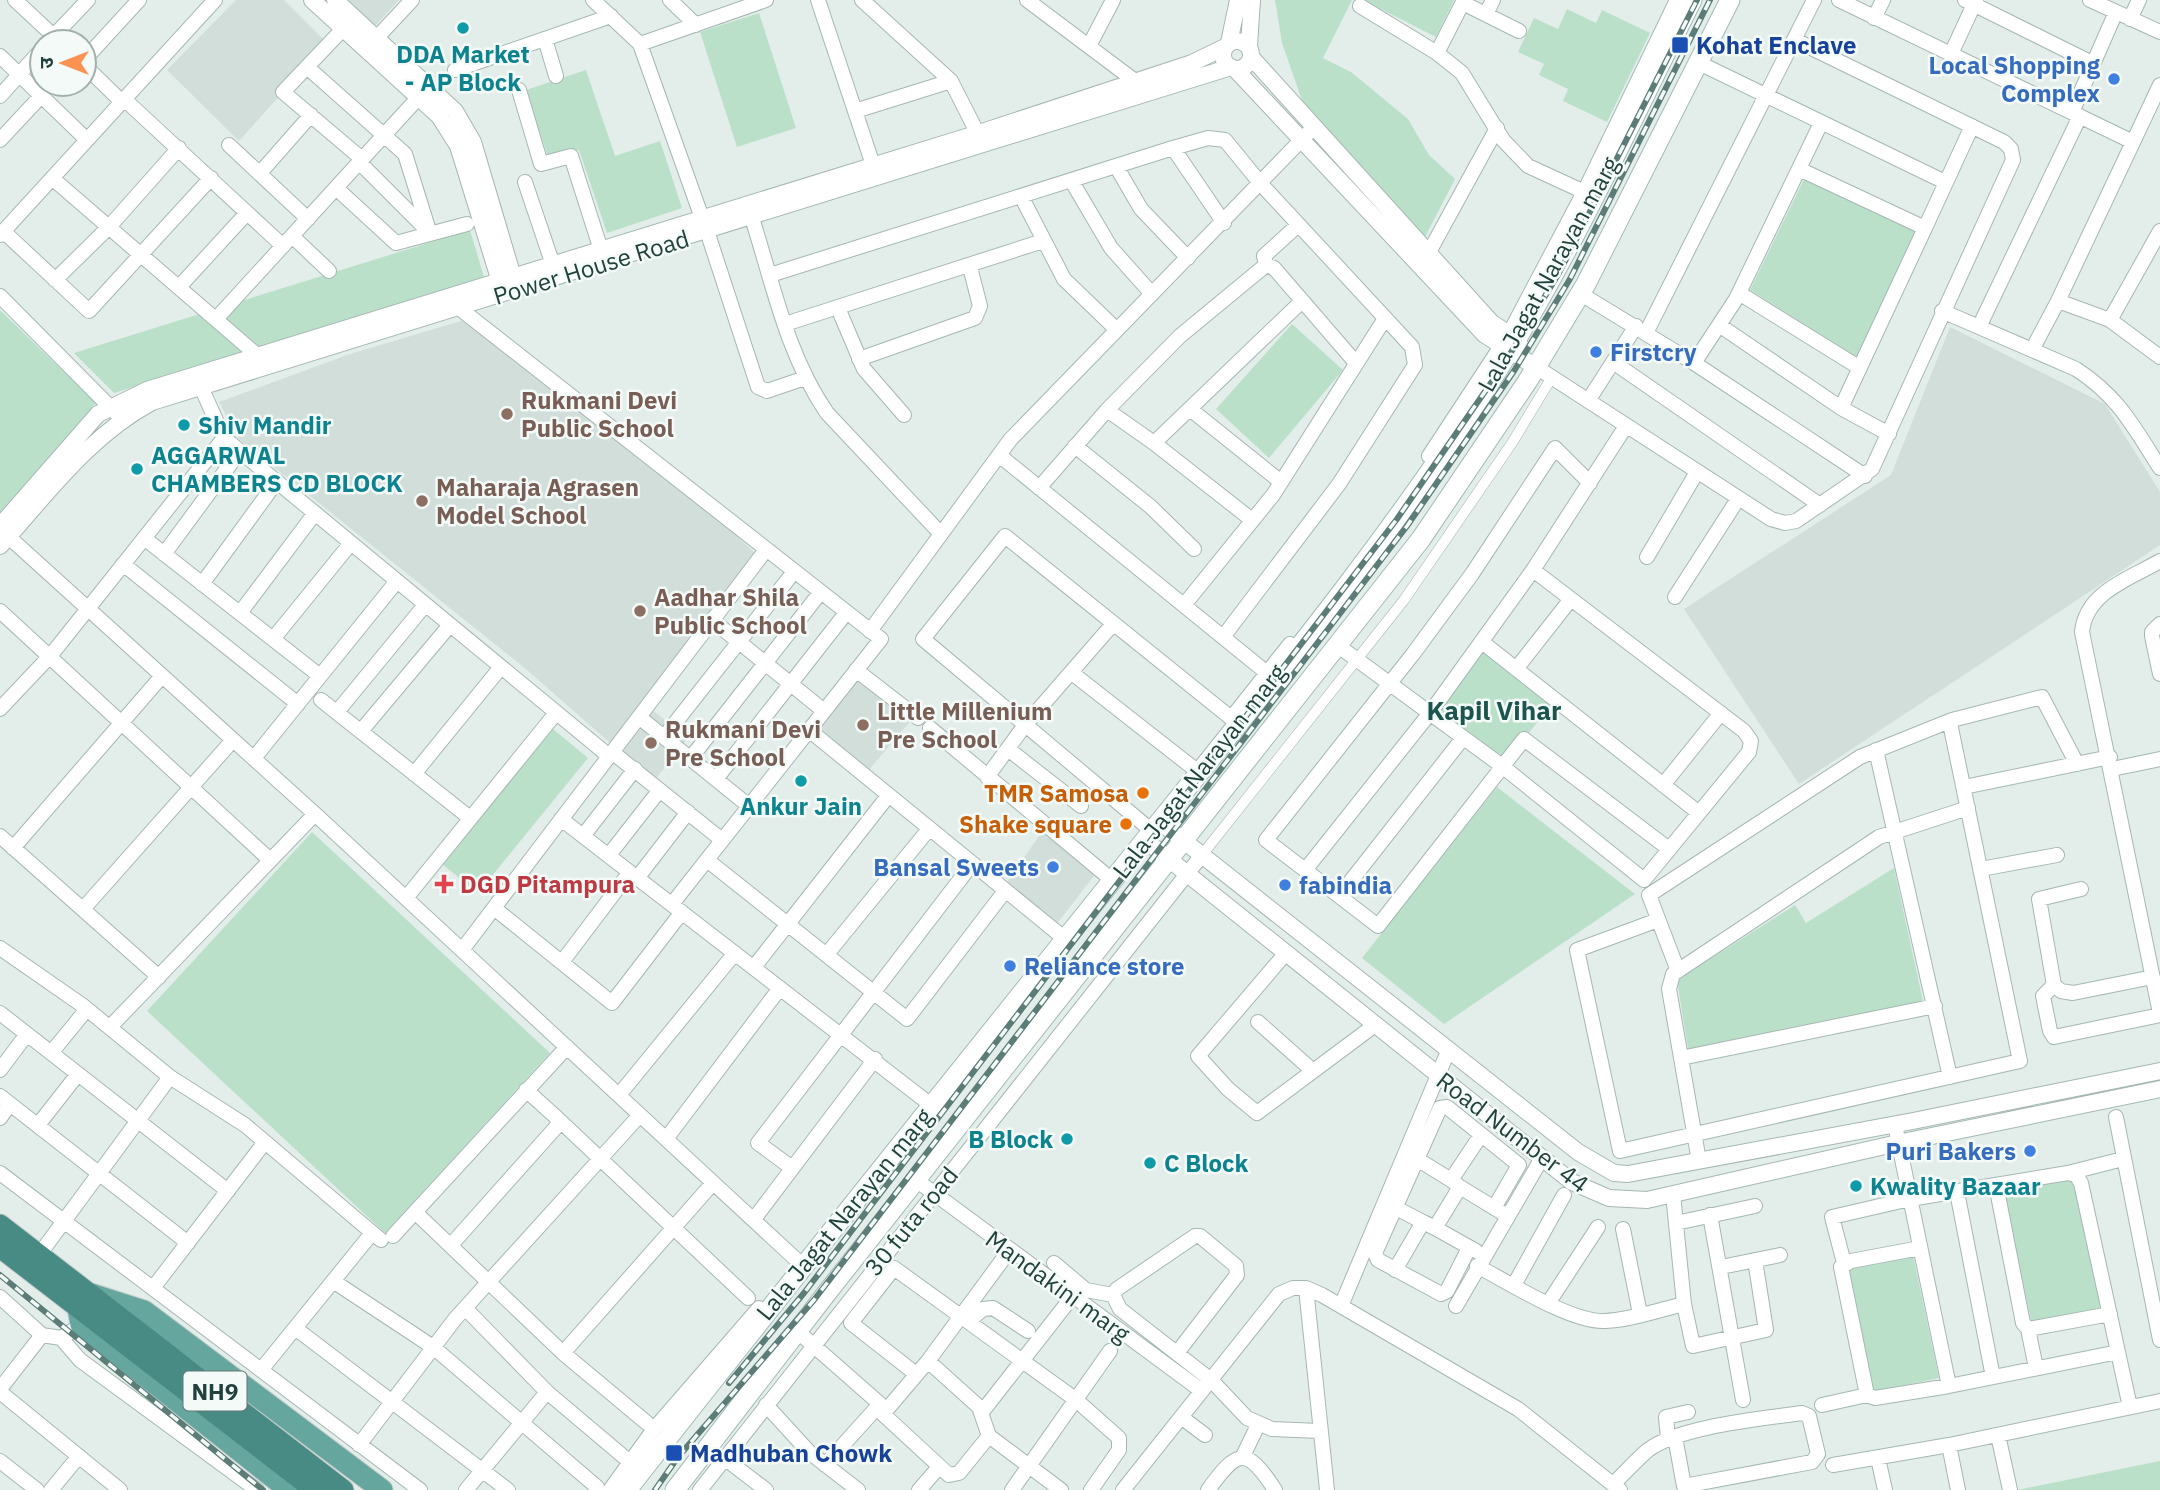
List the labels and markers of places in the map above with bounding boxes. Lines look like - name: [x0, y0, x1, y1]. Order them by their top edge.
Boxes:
- marker: DDA Market - AP Block: [455, 20, 471, 36]
- place label: Kohat Enclave: [1696, 29, 1857, 61]
- marker: Kohat Enclave: [1670, 35, 1690, 55]
- place label: DDA Market - AP Block: [396, 38, 530, 98]
- place label: Local Shopping Complex: [1929, 49, 2101, 109]
- marker: Local Shopping Complex: [2106, 71, 2122, 87]
- place label: Firstcry: [1610, 336, 1697, 368]
- marker: Firstcry: [1588, 344, 1604, 360]
- place label: Rukmani Devi Public School: [521, 384, 677, 444]
- marker: Rukmani Devi Public School: [499, 406, 515, 422]
- place label: Shiv Mandir: [198, 409, 332, 441]
- marker: Shiv Mandir: [176, 417, 192, 433]
- place label: AGGARWAL CHAMBERS CD BLOCK: [151, 439, 403, 499]
- marker: AGGARWAL CHAMBERS CD BLOCK: [129, 461, 145, 477]
- place label: Maharaja Agrasen Model School: [436, 471, 639, 531]
- marker: Maharaja Agrasen Model School: [414, 493, 430, 509]
- place label: Aadhar Shila Public School: [654, 581, 807, 641]
- marker: Aadhar Shila Public School: [632, 603, 648, 619]
- place label: Little Millenium Pre School: [877, 695, 1053, 755]
- place label: Rukmani Devi Pre School: [665, 713, 821, 773]
- marker: Little Millenium Pre School: [855, 717, 871, 733]
- marker: Rukmani Devi Pre School: [643, 735, 659, 751]
- marker: Ankur Jain: [793, 773, 809, 789]
- place label: TMR Samosa: [984, 777, 1129, 809]
- marker: TMR Samosa: [1135, 785, 1151, 801]
- place label: Ankur Jain: [740, 790, 862, 822]
- place label: Shake square: [959, 808, 1112, 840]
- marker: Shake square: [1118, 816, 1134, 832]
- place label: Bansal Sweets: [873, 851, 1039, 883]
- marker: Bansal Sweets: [1045, 859, 1061, 875]
- place label: DGD Pitampura: [460, 868, 635, 900]
- place label: fabindia: [1299, 869, 1392, 901]
- marker: DGD Pitampura: [434, 874, 454, 894]
- marker: fabindia: [1277, 877, 1293, 893]
- place label: Reliance store: [1024, 950, 1184, 982]
- marker: Reliance store: [1002, 958, 1018, 974]
- place label: B Block: [968, 1123, 1053, 1155]
- marker: B Block: [1059, 1131, 1075, 1147]
- place label: Puri Bakers: [1886, 1135, 2016, 1167]
- marker: Puri Bakers: [2022, 1143, 2038, 1159]
- place label: C Block: [1164, 1147, 1249, 1179]
- marker: C Block: [1142, 1155, 1158, 1171]
- place label: Kwality Bazaar: [1870, 1170, 2041, 1202]
- marker: Kwality Bazaar: [1848, 1178, 1864, 1194]
- place label: Madhuban Chowk: [690, 1437, 892, 1469]
- marker: Madhuban Chowk: [664, 1443, 684, 1463]

